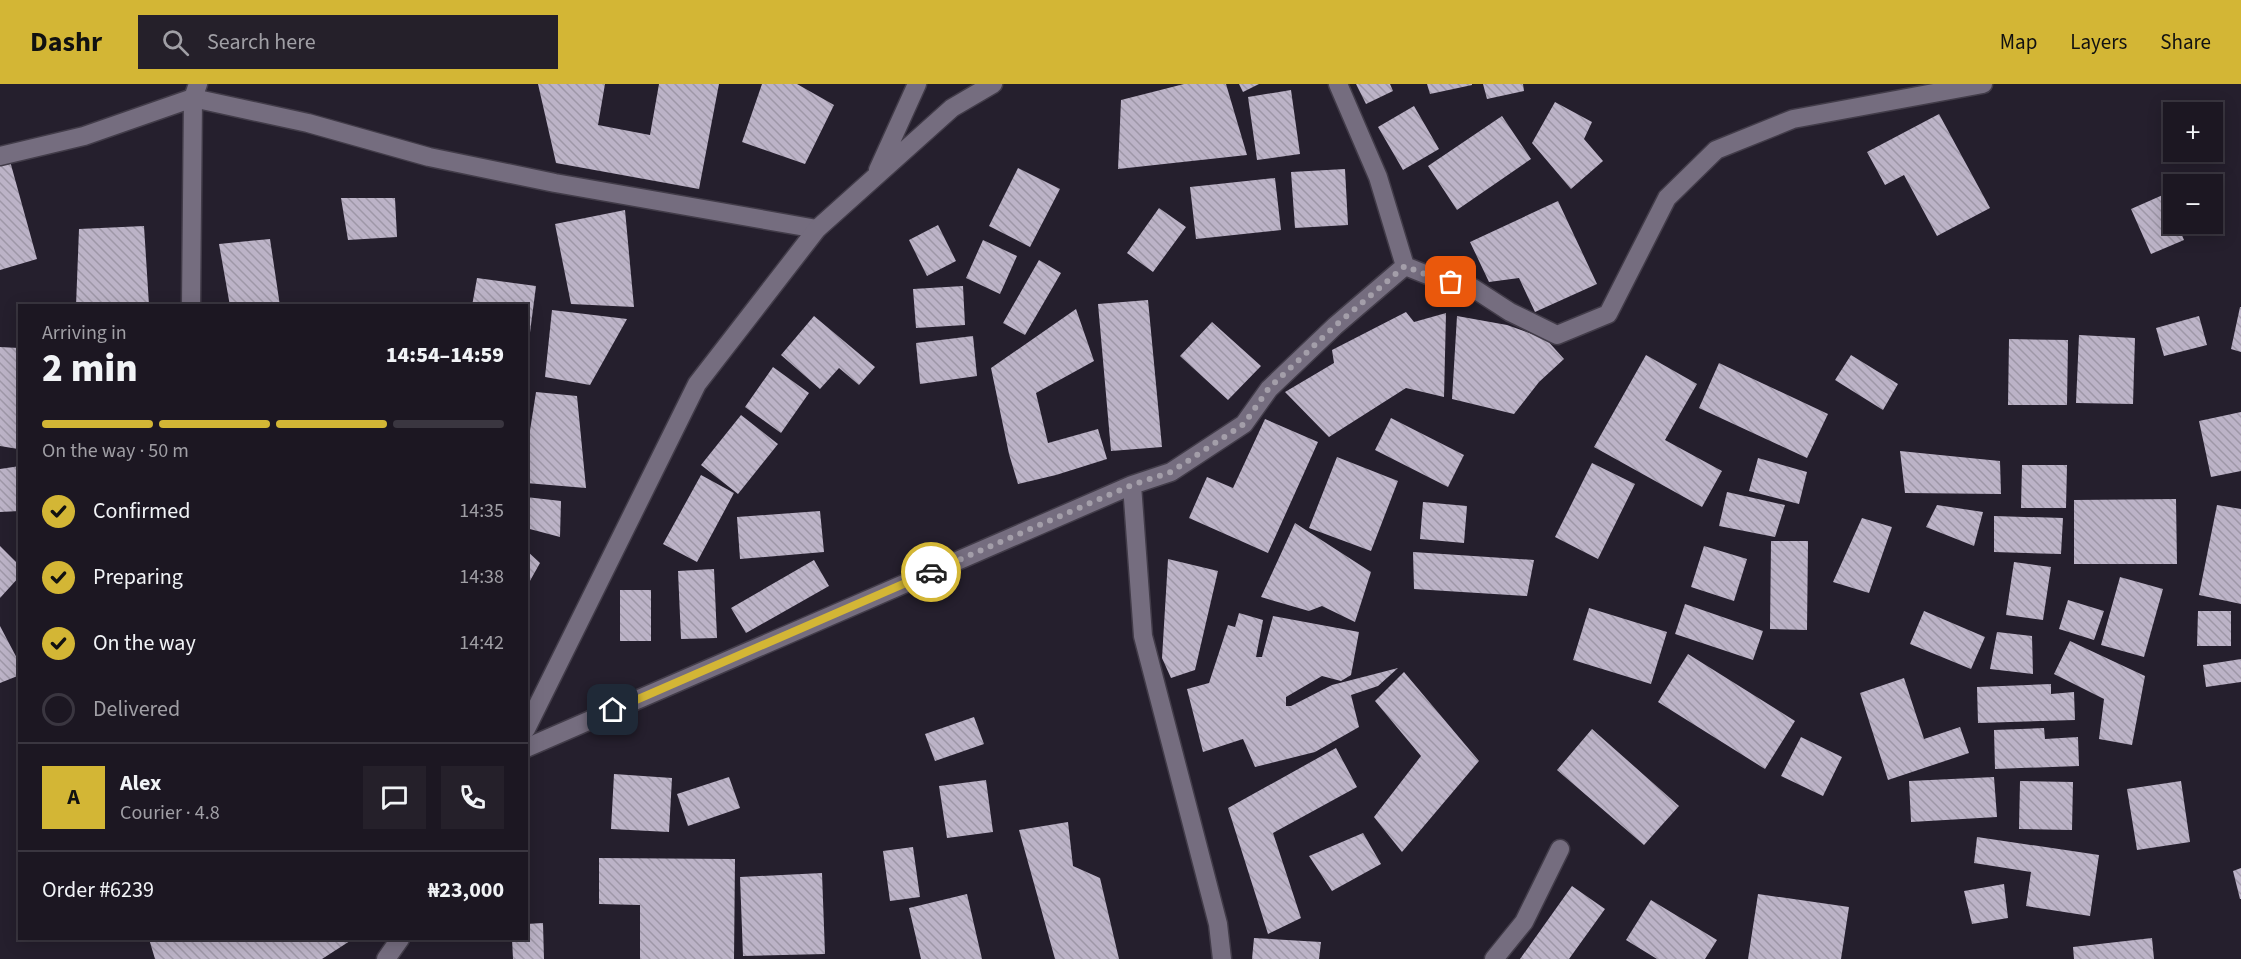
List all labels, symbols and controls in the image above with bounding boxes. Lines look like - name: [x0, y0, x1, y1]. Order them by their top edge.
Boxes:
- search box: [138, 15, 558, 69]
- text: Dashr: [30, 22, 102, 62]
- icon: search: [159, 26, 192, 59]
- text: Search here: [207, 26, 316, 58]
- text: Map: [2000, 27, 2037, 57]
- text: Layers: [2070, 27, 2127, 57]
- text: Share: [2160, 27, 2211, 57]
- map controls: [2163, 102, 2223, 234]
- button: +: [2163, 102, 2223, 162]
- button: −: [2163, 174, 2223, 234]
- pin: [1425, 256, 1476, 307]
- icon: bag: [1434, 265, 1467, 298]
- text: Arriving in: [42, 319, 127, 347]
- text: 14:54–14:59: [386, 339, 504, 371]
- text: 2 min: [42, 341, 138, 397]
- text: On the way · 50 m: [42, 437, 189, 465]
- icon: check: [42, 495, 75, 528]
- text: Confirmed: [93, 495, 190, 527]
- text: 14:35: [459, 497, 504, 525]
- courier: [901, 542, 961, 602]
- icon: car: [915, 556, 948, 589]
- icon: check: [42, 561, 75, 594]
- text: Preparing: [93, 561, 183, 593]
- text: 14:38: [459, 563, 504, 591]
- icon: check: [42, 627, 75, 660]
- text: On the way: [93, 627, 196, 659]
- text: 14:42: [459, 629, 504, 657]
- pin: [587, 684, 638, 735]
- text: Delivered: [93, 693, 180, 725]
- icon: home: [596, 693, 629, 726]
- button: chat: [363, 766, 426, 829]
- button: phone: [441, 766, 504, 829]
- text: Alex: [120, 767, 161, 799]
- text: A: [67, 781, 80, 813]
- text: Courier · 4.8: [120, 799, 220, 827]
- text: Order #6239: [42, 874, 154, 906]
- text: ₦23,000: [428, 874, 504, 906]

